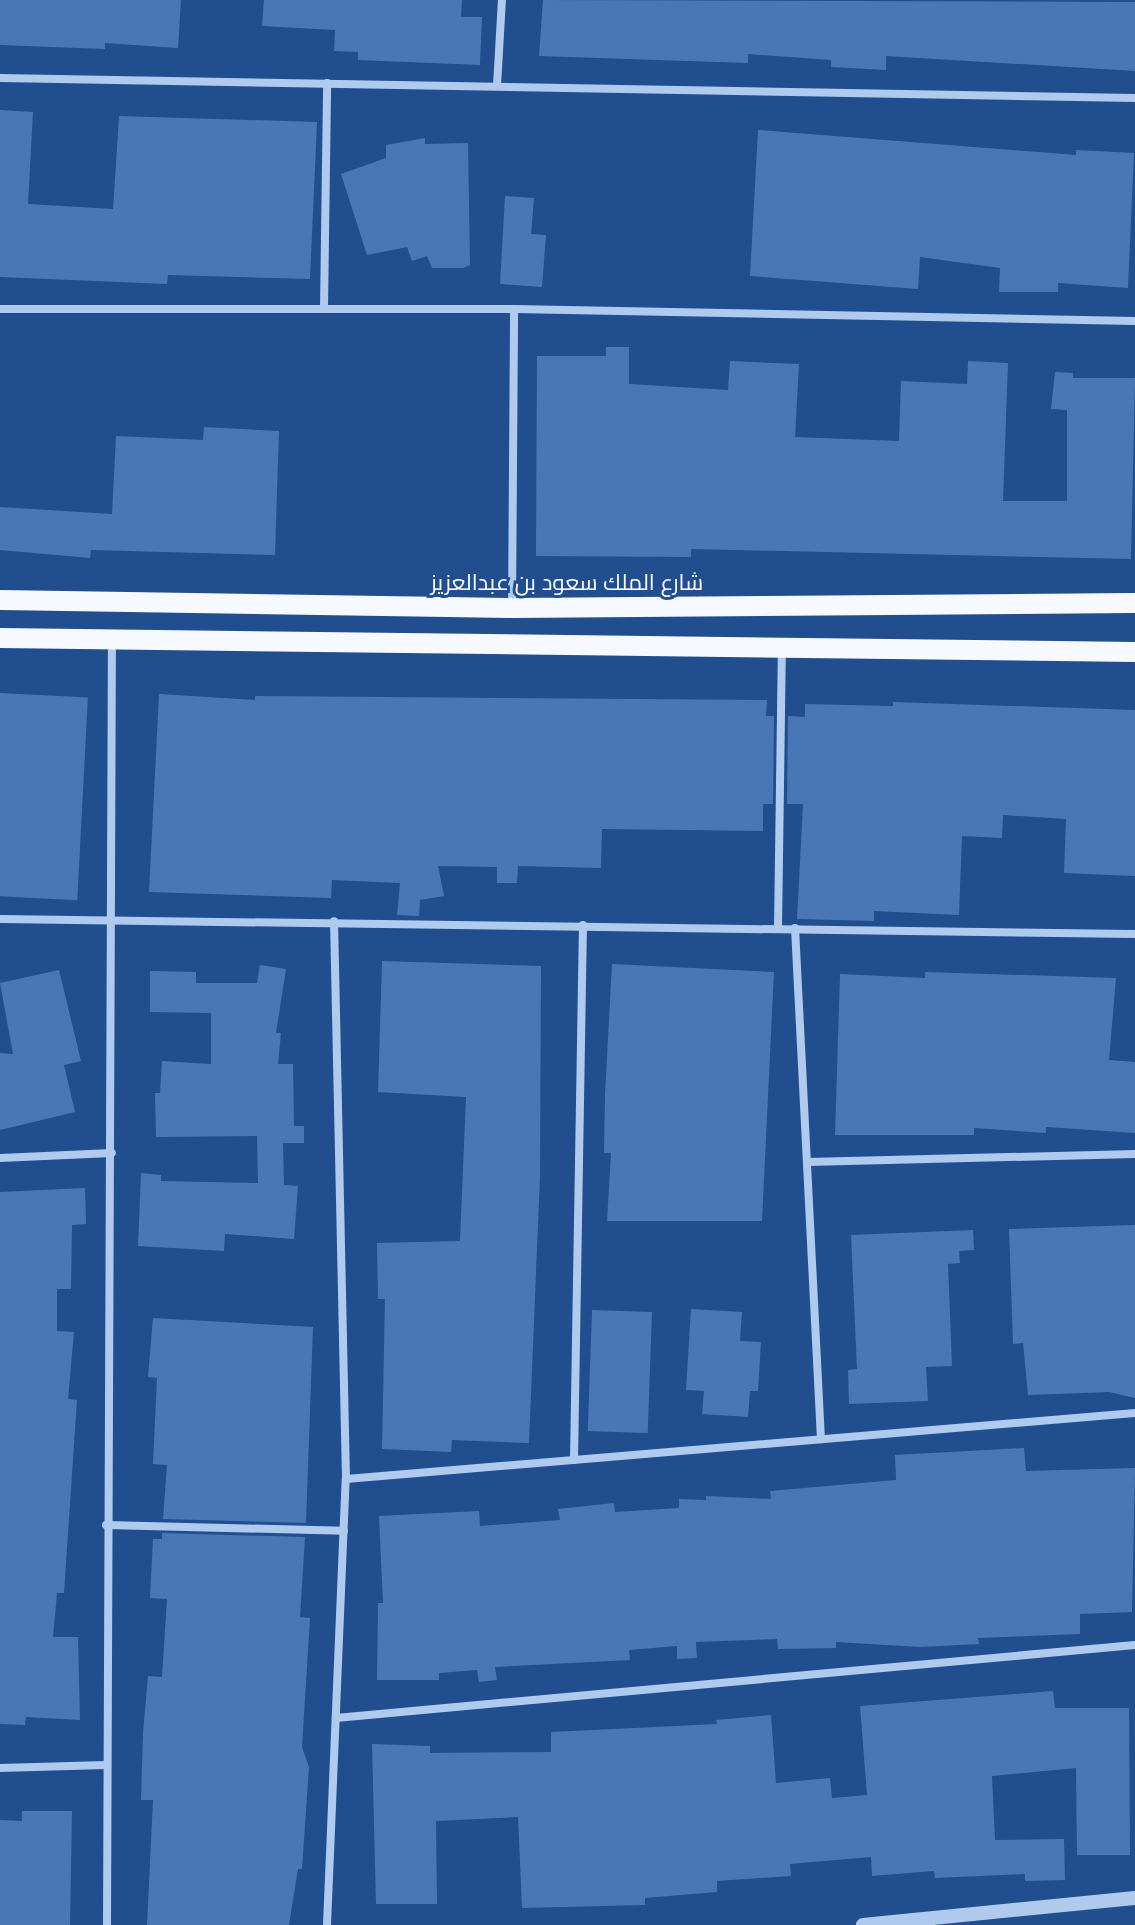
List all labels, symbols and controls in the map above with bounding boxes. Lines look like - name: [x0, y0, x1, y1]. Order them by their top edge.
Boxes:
- street label: شارع الملك سعود بن عبدالعزيز: [431, 570, 703, 596]

